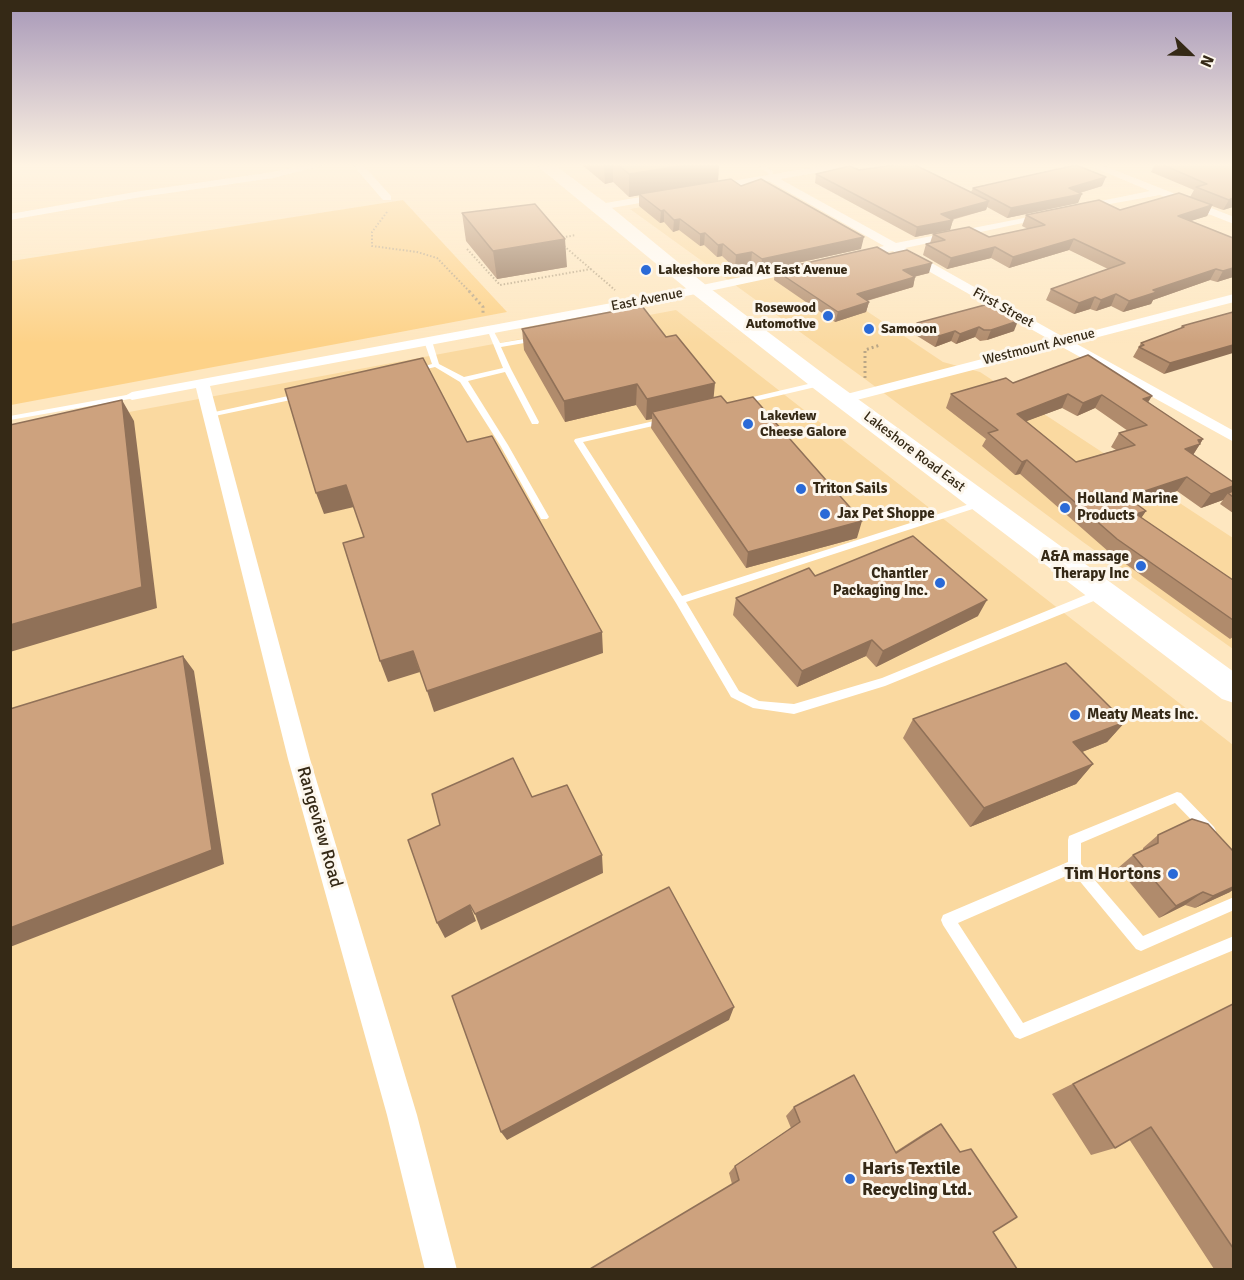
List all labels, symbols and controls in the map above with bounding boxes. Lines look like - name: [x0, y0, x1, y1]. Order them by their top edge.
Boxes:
- north arrow: [1160, 24, 1220, 84]
- text: N: [1195, 52, 1218, 70]
- place label: Lakeshore Road At East Avenue: [658, 262, 848, 278]
- marker: Lakeshore Road At East Avenue: [639, 263, 653, 277]
- street label: First Street: [970, 284, 1036, 332]
- street label: East Avenue: [610, 285, 684, 315]
- place label: Rosewood Automotive: [746, 300, 816, 332]
- marker: Rosewood Automotive: [821, 309, 835, 323]
- place label: Samooon: [881, 321, 937, 337]
- marker: Samooon: [862, 322, 876, 336]
- street label: Westmount Avenue: [981, 325, 1097, 369]
- place label: Lakeview Cheese Galore: [760, 408, 846, 440]
- street label: Lakeshore Road East: [860, 408, 968, 496]
- marker: Lakeview Cheese Galore: [741, 417, 755, 431]
- place label: Triton Sails: [813, 480, 887, 498]
- marker: Triton Sails: [794, 482, 808, 496]
- place label: Holland Marine Products: [1077, 490, 1178, 525]
- marker: Holland Marine Products: [1058, 501, 1072, 515]
- place label: Jax Pet Shoppe: [837, 505, 935, 523]
- marker: Jax Pet Shoppe: [818, 507, 832, 521]
- place label: A&A massage Therapy Inc: [1041, 548, 1129, 583]
- marker: A&A massage Therapy Inc: [1134, 559, 1148, 573]
- place label: Chantler Packaging Inc.: [833, 565, 928, 600]
- marker: Chantler Packaging Inc.: [933, 576, 947, 590]
- place label: Meaty Meats Inc.: [1087, 706, 1199, 724]
- marker: Meaty Meats Inc.: [1068, 708, 1082, 722]
- street label: Rangeview Road: [291, 764, 347, 890]
- place label: Tim Hortons: [1065, 863, 1161, 885]
- marker: Tim Hortons: [1166, 867, 1180, 881]
- place label: Haris Textile Recycling Ltd.: [862, 1158, 972, 1200]
- marker: Haris Textile Recycling Ltd.: [843, 1172, 857, 1186]

